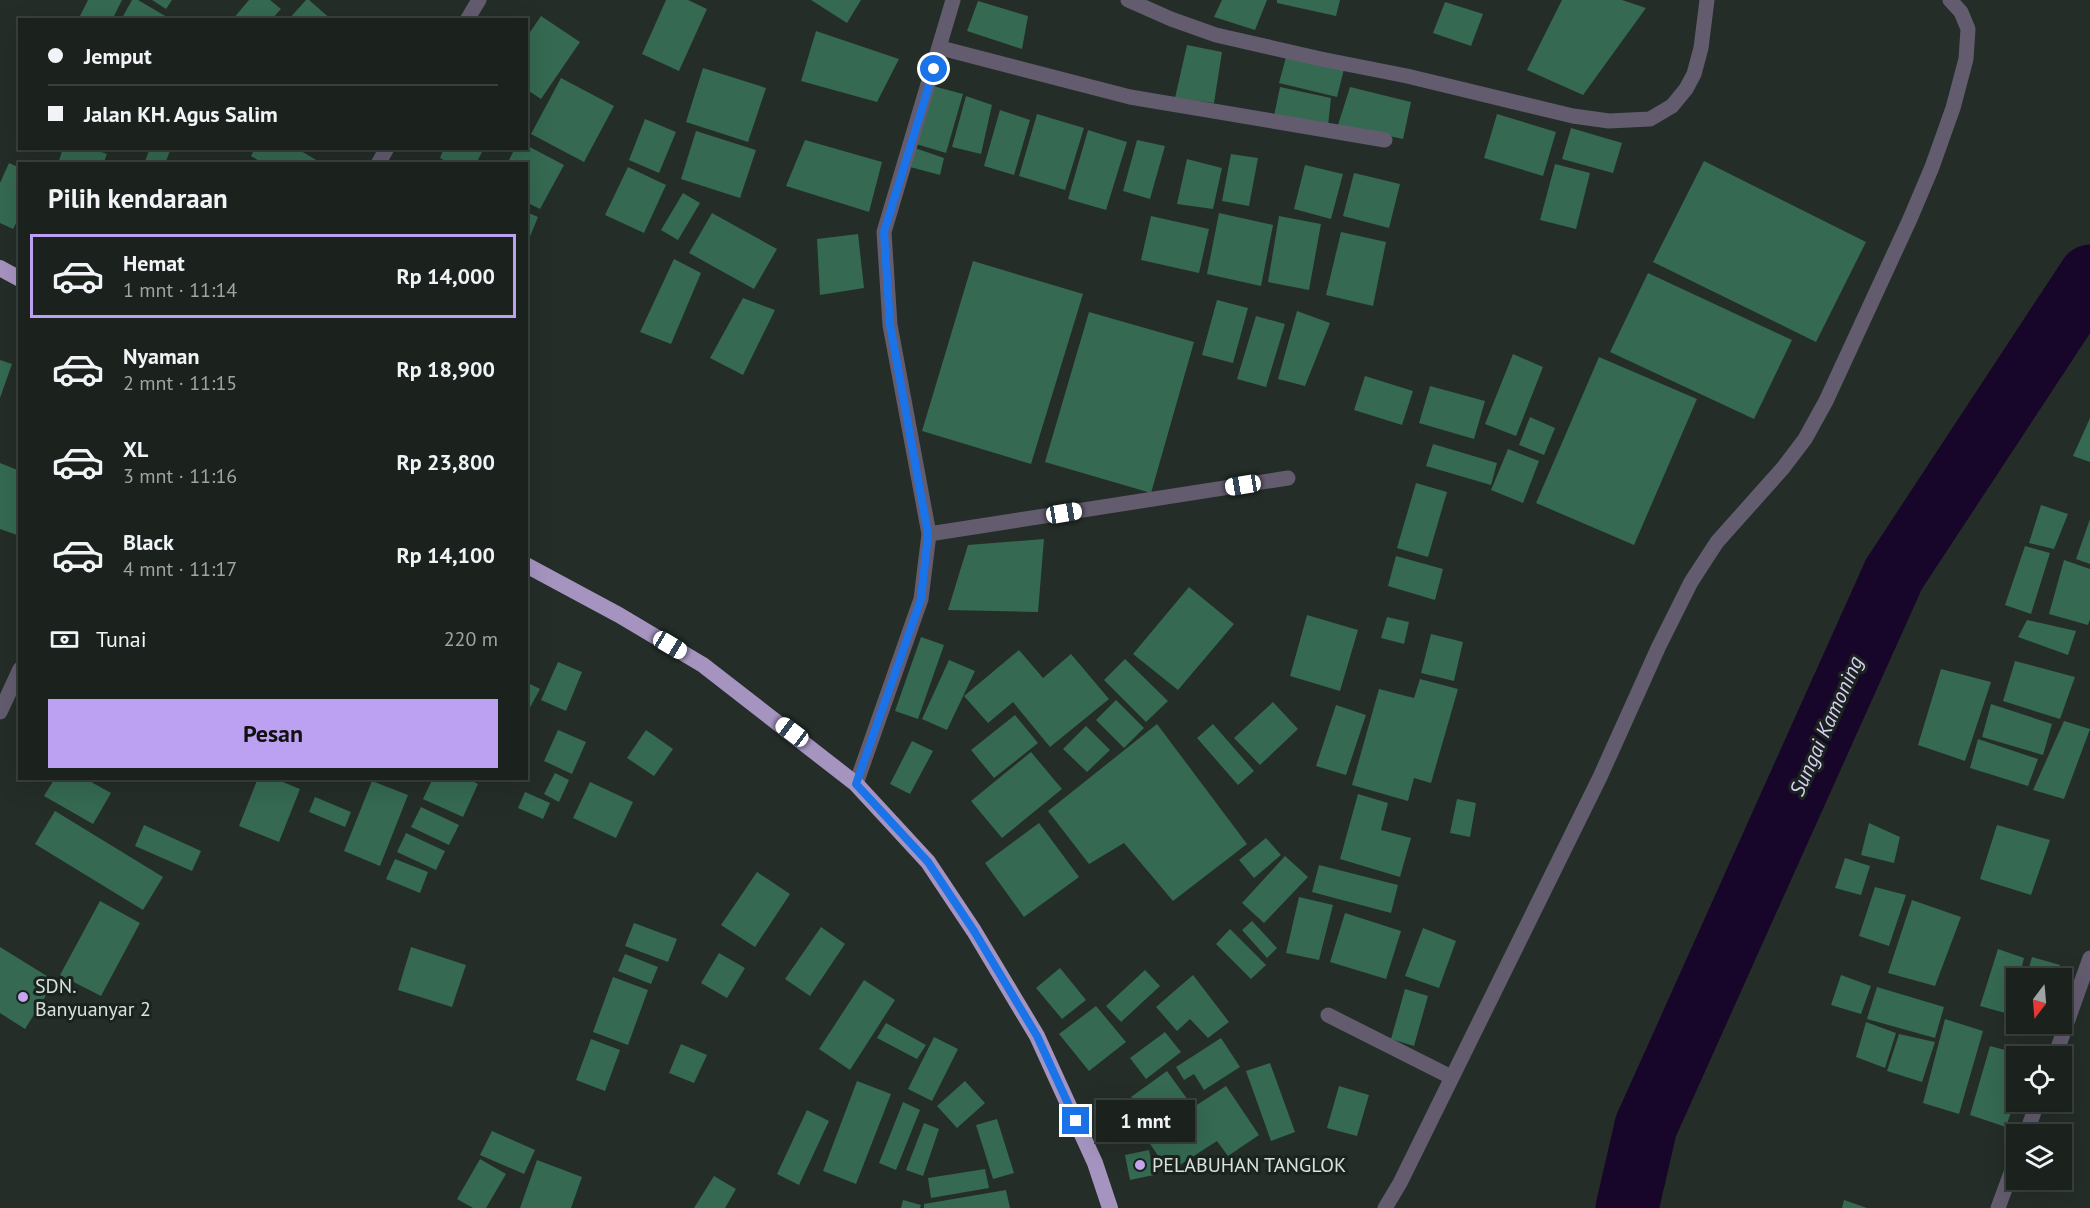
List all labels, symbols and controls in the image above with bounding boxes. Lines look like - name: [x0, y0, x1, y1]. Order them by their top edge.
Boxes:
- text: Jemput: [84, 42, 152, 70]
- route start: [920, 55, 947, 82]
- text: Jalan KH. Agus Salim: [84, 100, 278, 128]
- text: Pilih kendaraan: [48, 181, 228, 215]
- icon: car: [51, 249, 105, 303]
- text: Hemat: [123, 249, 185, 277]
- text: Rp 14,000: [396, 262, 495, 290]
- text: 1 mnt · 11:14: [123, 277, 237, 303]
- icon: car: [51, 342, 105, 396]
- text: Nyaman: [123, 342, 200, 370]
- text: Rp 18,900: [396, 355, 495, 383]
- text: 2 mnt · 11:15: [123, 370, 237, 396]
- icon: car: [51, 435, 105, 489]
- text: XL: [123, 435, 148, 463]
- text: Rp 23,800: [396, 448, 495, 476]
- text: 3 mnt · 11:16: [123, 463, 237, 489]
- car: [1224, 473, 1262, 497]
- car: [1045, 501, 1083, 525]
- icon: car: [51, 528, 105, 582]
- text: Black: [123, 528, 174, 556]
- text: Rp 14,100: [396, 541, 495, 569]
- text: 4 mnt · 11:17: [123, 556, 237, 582]
- icon: cash: [48, 623, 81, 656]
- text: Tunai: [96, 625, 147, 653]
- text: 220 m: [444, 626, 498, 652]
- car: [650, 628, 690, 662]
- water label: Sungai Kamoning: [1783, 651, 1869, 800]
- button: Pesan: [48, 699, 498, 768]
- car: [772, 714, 812, 750]
- north arrow: [2006, 968, 2072, 1034]
- map controls: [2006, 968, 2072, 1190]
- place label: SDN. Banyuanyar 2: [35, 973, 151, 1022]
- marker: SDN. Banyuanyar 2: [16, 990, 30, 1004]
- button: locate: [2006, 1046, 2072, 1112]
- callout: 1 mnt: [1097, 1100, 1196, 1142]
- route end: [1062, 1107, 1089, 1134]
- text: 1 mnt: [1120, 1108, 1171, 1134]
- button: layers: [2006, 1124, 2072, 1190]
- place label: PELABUHAN TANGLOK: [1152, 1152, 1346, 1178]
- marker: PELABUHAN TANGLOK: [1133, 1158, 1147, 1172]

